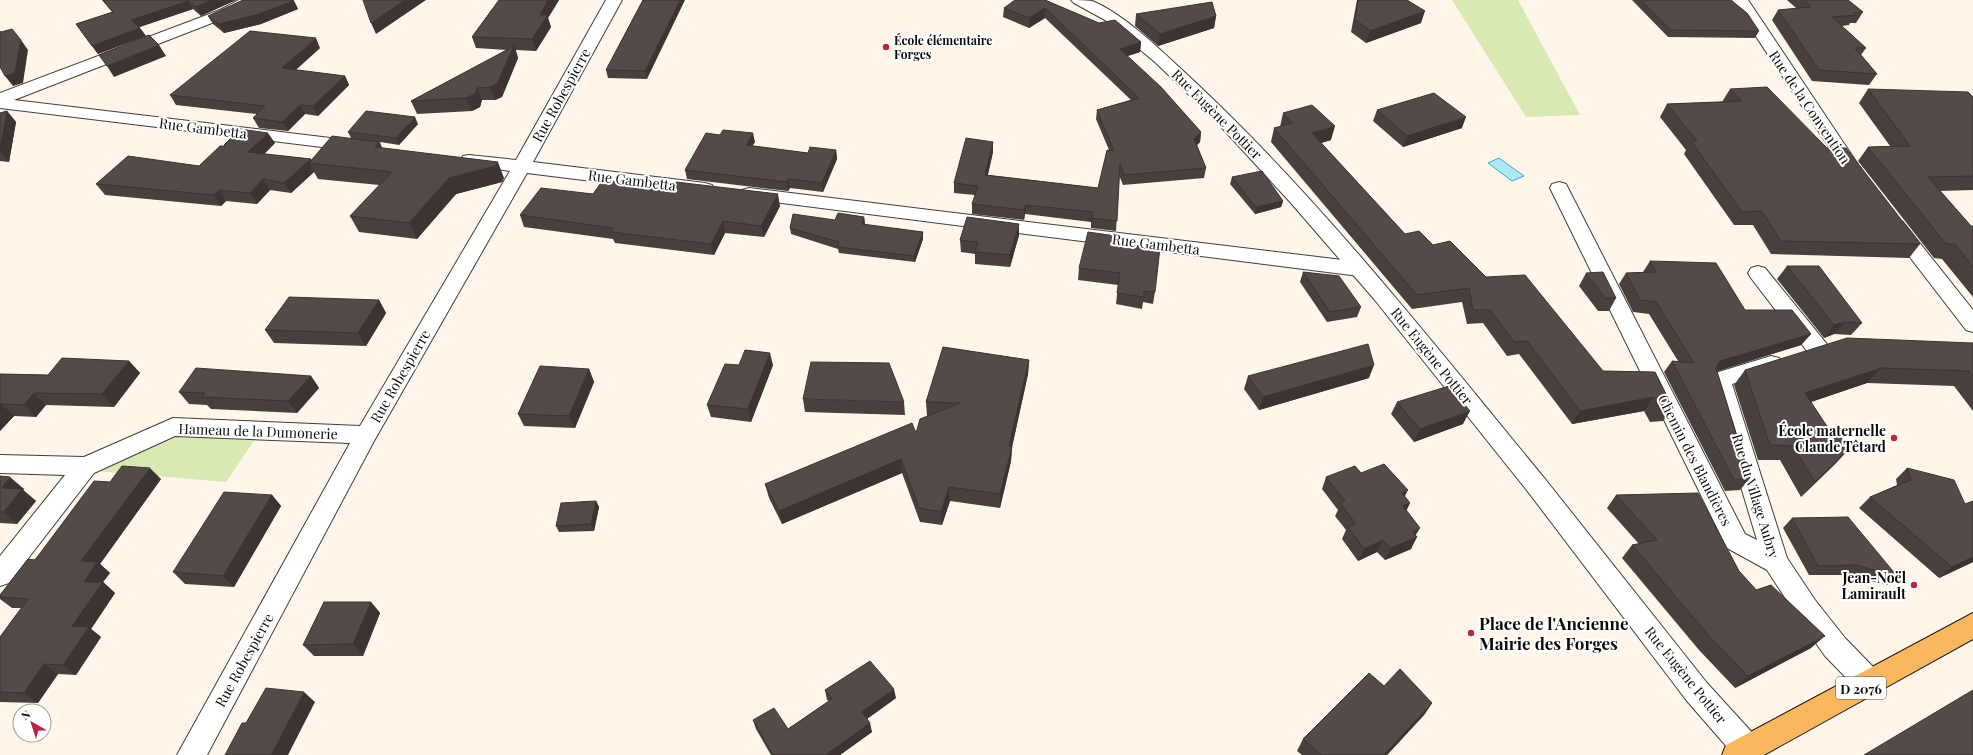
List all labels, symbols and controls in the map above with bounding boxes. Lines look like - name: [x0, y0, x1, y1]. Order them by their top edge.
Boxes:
- place label: École élémentaire Forges: [894, 32, 992, 62]
- marker: École élémentaire Forges: [881, 42, 891, 52]
- street label: Rue Robespierre: [527, 45, 595, 145]
- street label: Rue de la Convention: [1765, 46, 1855, 168]
- street label: Rue Eugène Pottier: [1168, 65, 1267, 164]
- street label: Rue Gambetta: [158, 113, 248, 143]
- street label: Rue Gambetta: [587, 165, 677, 195]
- street label: Rue Gambetta: [1111, 229, 1201, 259]
- street label: Rue Eugène Pottier: [1387, 303, 1478, 409]
- street label: Rue Robespierre: [366, 326, 434, 426]
- street label: Chemin des Blandières: [1654, 391, 1736, 529]
- street label: Hameau de la Dumonerie: [178, 419, 338, 443]
- place label: École maternelle Claude Têtard: [1778, 421, 1887, 456]
- street label: Rue du Village Aubry: [1728, 431, 1784, 561]
- marker: École maternelle Claude Têtard: [1889, 433, 1899, 443]
- place label: Jean-Noël Lamirault: [1842, 568, 1907, 603]
- marker: Jean-Noël Lamirault: [1909, 580, 1919, 590]
- street label: Rue Robespierre: [210, 610, 278, 710]
- place label: Place de l'Ancienne Mairie des Forges: [1479, 612, 1629, 654]
- street label: Rue Eugène Pottier: [1641, 622, 1732, 728]
- marker: Place de l'Ancienne Mairie des Forges: [1466, 628, 1476, 638]
- road number: D 2076: [1836, 677, 1886, 699]
- north arrow: [12, 703, 52, 743]
- text: N: [18, 706, 33, 723]

